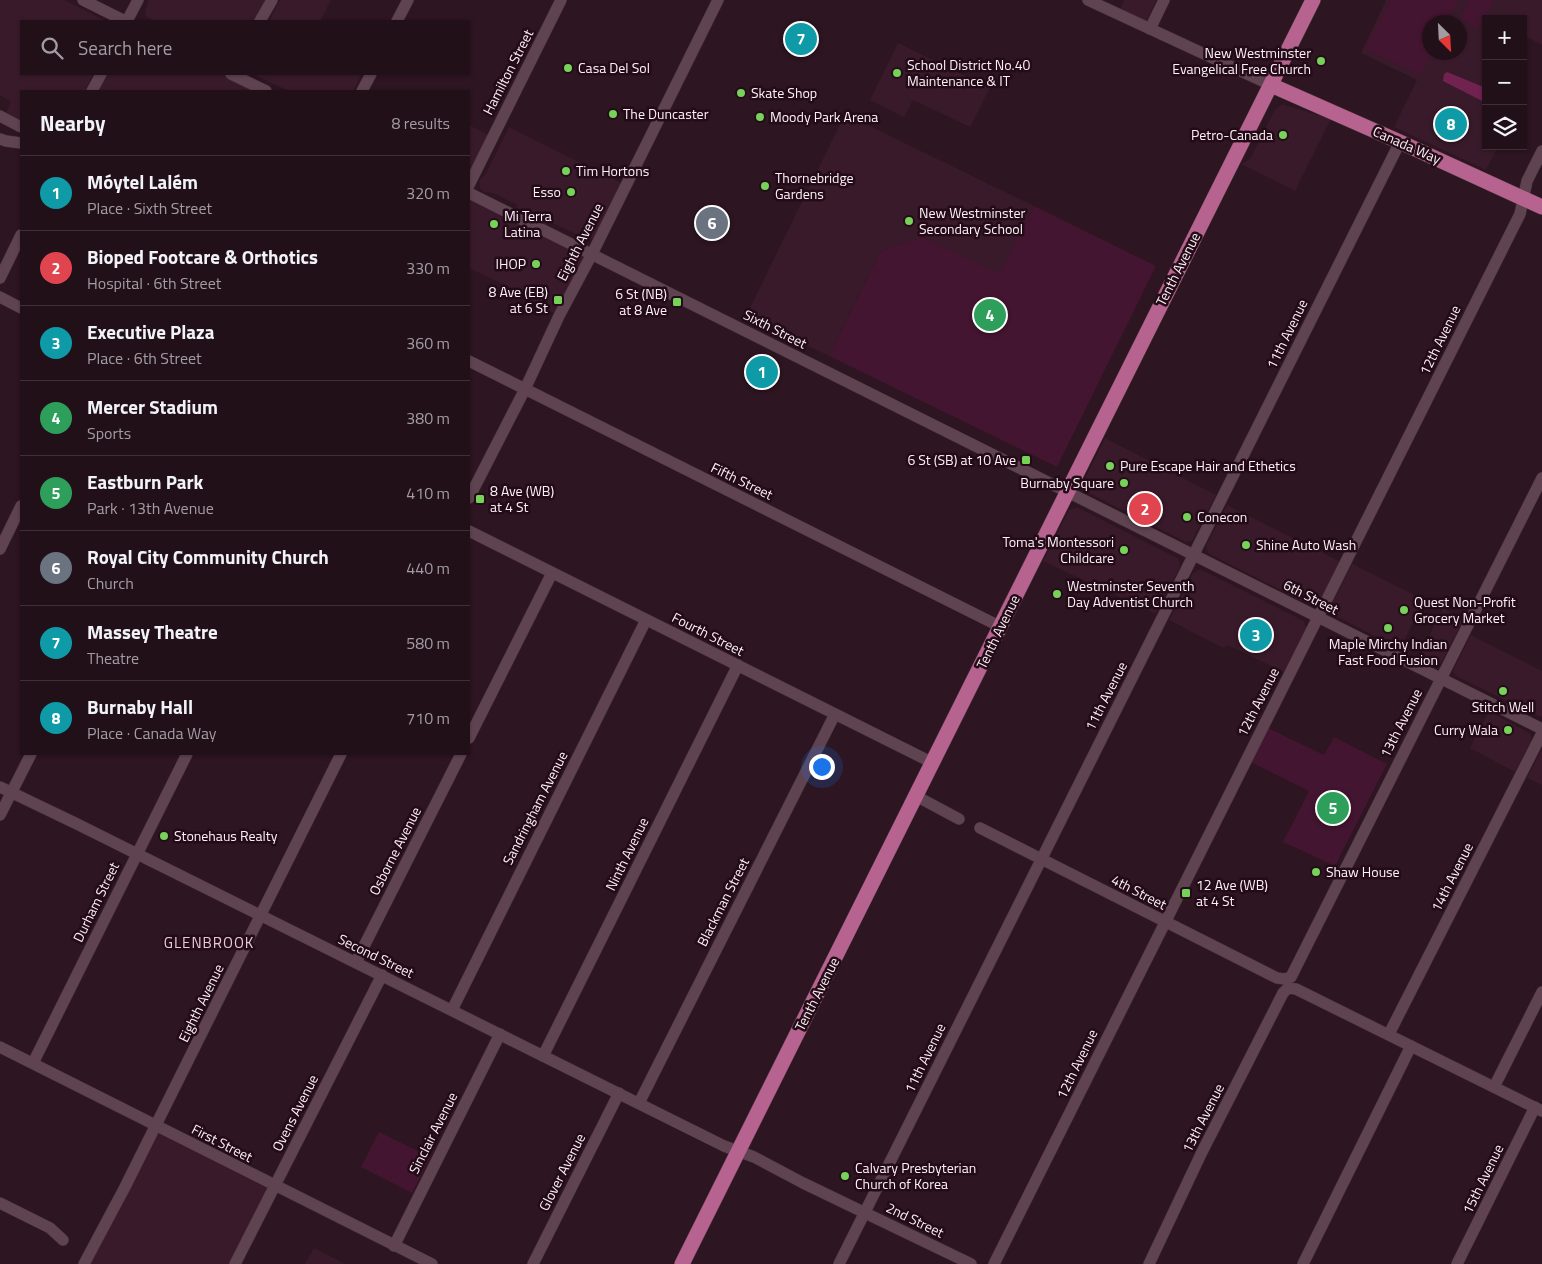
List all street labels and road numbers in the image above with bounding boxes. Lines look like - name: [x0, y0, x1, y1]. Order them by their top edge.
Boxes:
- street label: Hamilton Street: [477, 25, 538, 118]
- street label: Canada Way: [1370, 120, 1445, 169]
- street label: Eighth Avenue: [551, 199, 608, 284]
- street label: Tenth Avenue: [1150, 228, 1205, 309]
- street label: 11th Avenue: [1261, 295, 1312, 372]
- street label: 12th Avenue: [1414, 301, 1465, 378]
- street label: Sixth Street: [740, 304, 811, 354]
- street label: Fifth Street: [708, 456, 777, 505]
- street label: 6th Street: [1280, 574, 1343, 619]
- street label: Tenth Avenue: [971, 591, 1025, 672]
- street label: Fourth Street: [669, 606, 748, 661]
- street label: 11th Avenue: [1079, 658, 1132, 734]
- street label: 12th Avenue: [1231, 664, 1284, 740]
- street label: 13th Avenue: [1374, 685, 1427, 761]
- street label: Sandringham Avenue: [497, 747, 572, 868]
- street label: Osborne Avenue: [363, 803, 426, 899]
- street label: Ninth Avenue: [600, 814, 653, 894]
- street label: 14th Avenue: [1425, 839, 1478, 915]
- street label: Blackman Street: [691, 854, 754, 950]
- street label: Durham Street: [67, 858, 124, 945]
- street label: 4th Street: [1108, 869, 1171, 914]
- street label: Second Street: [335, 928, 418, 983]
- street label: Tenth Avenue: [789, 953, 844, 1034]
- street label: Eighth Avenue: [173, 960, 229, 1045]
- street label: 11th Avenue: [899, 1019, 950, 1096]
- street label: 12th Avenue: [1051, 1025, 1102, 1102]
- street label: Ovens Avenue: [266, 1071, 323, 1155]
- street label: 13th Avenue: [1176, 1080, 1229, 1156]
- street label: Sinclair Avenue: [403, 1088, 462, 1177]
- street label: First Street: [188, 1118, 256, 1167]
- street label: Glover Avenue: [533, 1129, 590, 1214]
- street label: 15th Avenue: [1457, 1140, 1508, 1217]
- street label: 2nd Street: [883, 1197, 948, 1243]

